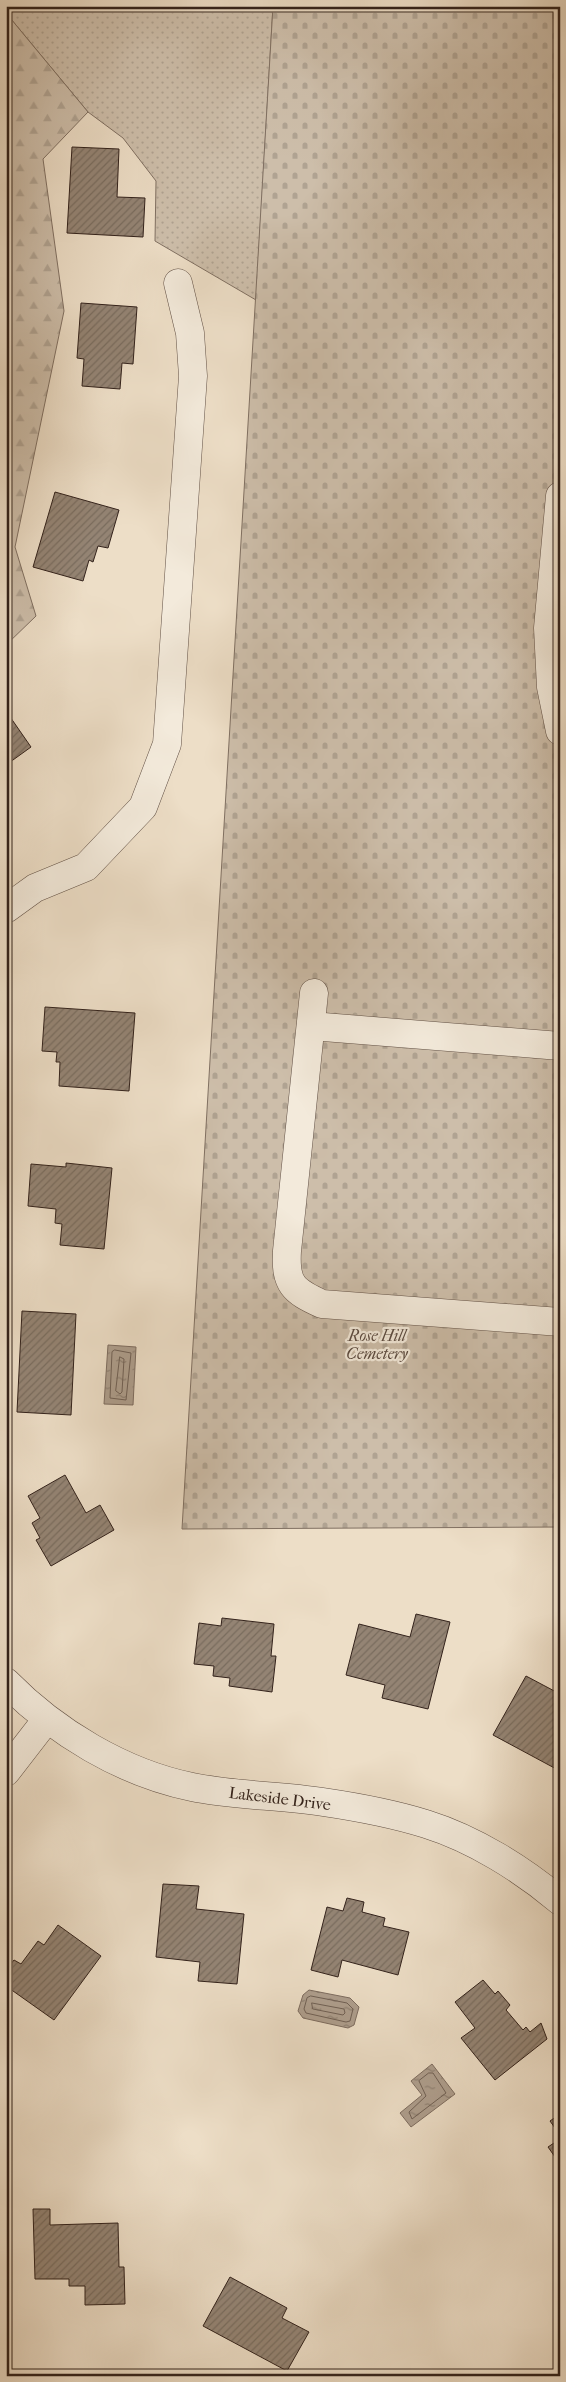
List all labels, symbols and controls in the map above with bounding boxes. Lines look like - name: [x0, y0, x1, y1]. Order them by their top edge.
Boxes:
- park label: Rose Hill Cemetery: [346, 1326, 408, 1363]
- street label: Lakeside Drive: [228, 1783, 332, 1814]

